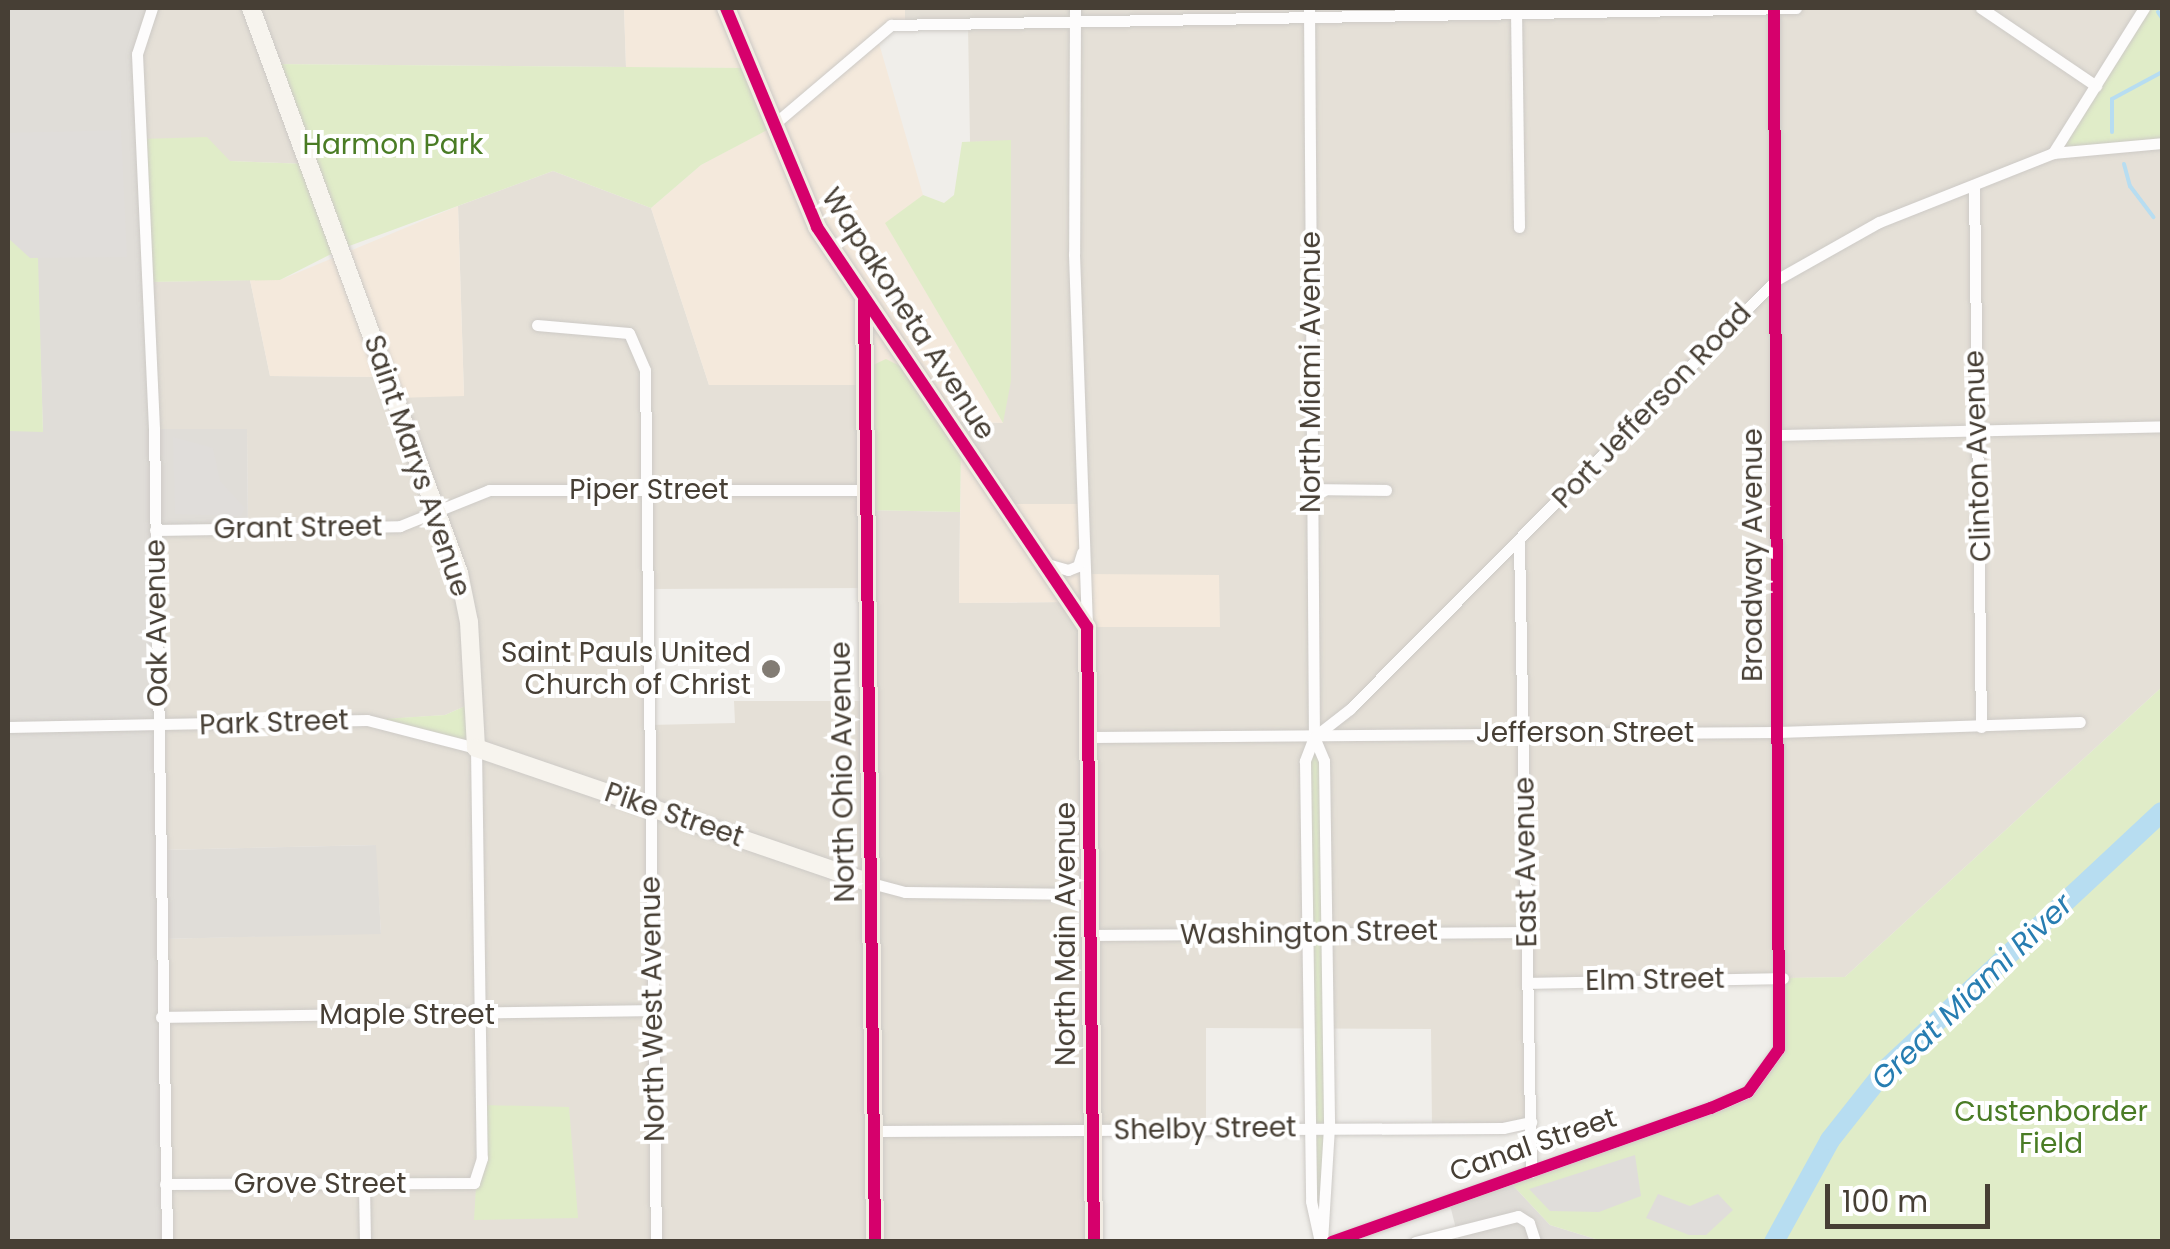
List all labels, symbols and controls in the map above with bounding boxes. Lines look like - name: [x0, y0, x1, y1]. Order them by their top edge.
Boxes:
- park label: Harmon Park: [303, 128, 483, 162]
- street label: Wapakoneta Avenue: [814, 182, 1002, 446]
- street label: North Miami Avenue: [1294, 231, 1328, 513]
- street label: Port Jefferson Road: [1546, 297, 1758, 515]
- street label: Saint Marys Avenue: [356, 331, 478, 601]
- street label: Clinton Avenue: [1958, 349, 1998, 563]
- street label: Broadway Avenue: [1736, 428, 1770, 682]
- street label: Piper Street: [569, 473, 729, 507]
- street label: Grant Street: [213, 510, 383, 546]
- street label: Oak Avenue: [139, 539, 175, 707]
- place label: Saint Pauls United Church of Christ: [501, 636, 751, 702]
- street label: North Ohio Avenue: [824, 641, 862, 903]
- marker: Saint Pauls United Church of Christ: [760, 658, 782, 680]
- street label: Park Street: [199, 704, 349, 742]
- street label: Jefferson Street: [1476, 716, 1694, 750]
- street label: Pike Street: [600, 776, 748, 854]
- street label: East Avenue: [1508, 776, 1544, 948]
- street label: North Main Avenue: [1049, 802, 1083, 1066]
- street label: North West Avenue: [634, 876, 672, 1142]
- water label: Great Miami River: [1864, 887, 2080, 1097]
- street label: Washington Street: [1180, 914, 1438, 952]
- street label: Elm Street: [1585, 962, 1725, 998]
- street label: Maple Street: [319, 998, 495, 1032]
- park label: Custenborder Field: [1954, 1095, 2148, 1161]
- street label: Canal Street: [1445, 1101, 1621, 1189]
- street label: Shelby Street: [1113, 1111, 1297, 1147]
- scale bar: [1830, 1164, 1995, 1226]
- street label: Grove Street: [234, 1167, 406, 1201]
- text: 100 m: [1842, 1180, 1928, 1223]

